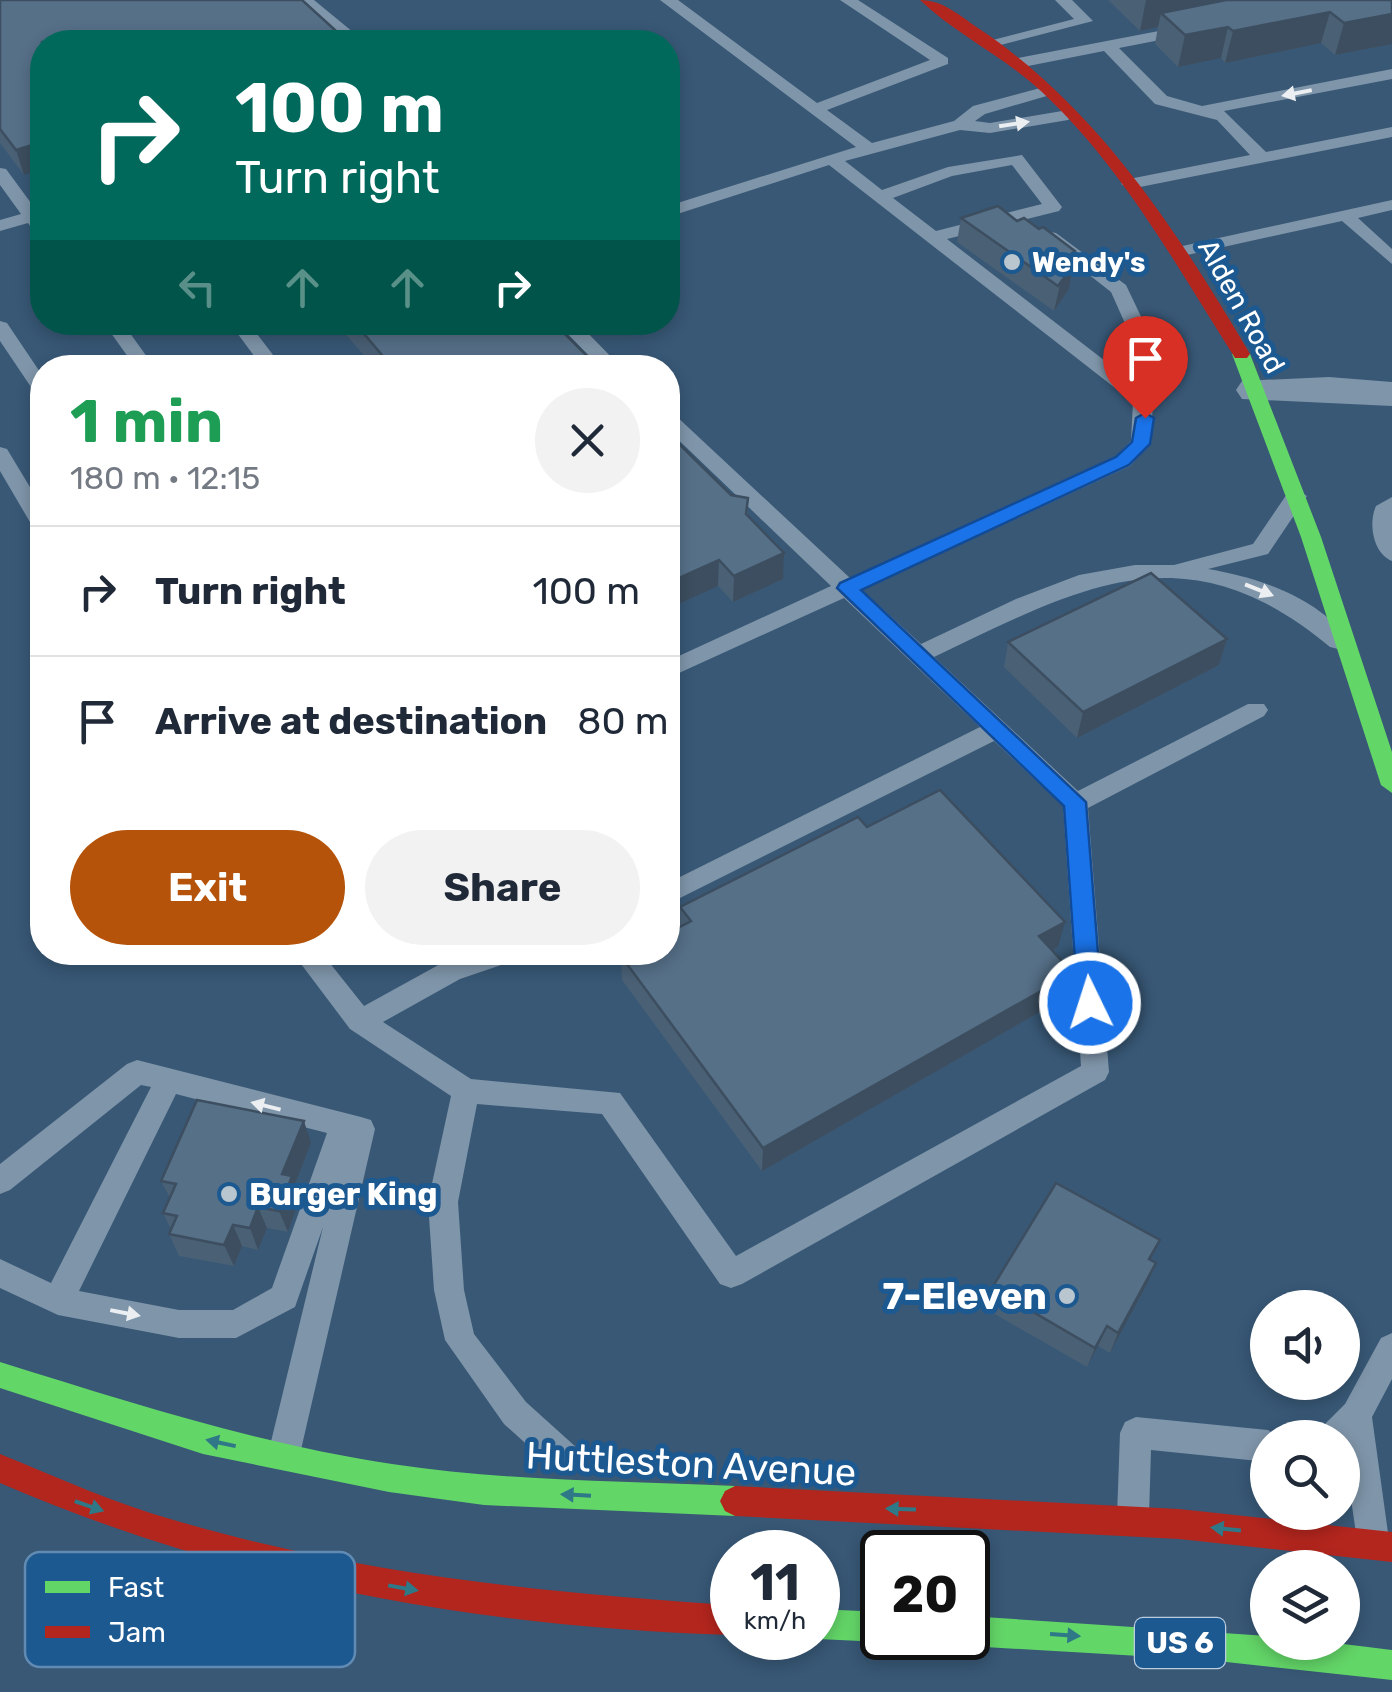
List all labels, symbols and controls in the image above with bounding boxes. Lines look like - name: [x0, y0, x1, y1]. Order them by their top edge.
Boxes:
- text: 100 m: [235, 67, 444, 150]
- icon: right: [70, 70, 200, 200]
- one-way arrow: [1281, 85, 1312, 101]
- one-way arrow: [999, 116, 1030, 131]
- text: Turn right: [235, 151, 439, 204]
- street label: Alden Road: [1191, 233, 1292, 379]
- place label: Wendy's: [1032, 246, 1146, 279]
- marker: Wendy's: [1001, 251, 1023, 273]
- icon: left: [170, 260, 225, 315]
- icon: ahead: [275, 260, 330, 315]
- icon: ahead: [380, 260, 435, 315]
- icon: right: [485, 260, 540, 315]
- pin: [1103, 316, 1188, 419]
- icon: arrive: [1118, 331, 1173, 386]
- text: 1 min: [70, 386, 223, 457]
- button: close: [535, 388, 640, 493]
- text: 180 m · 12:15: [70, 459, 260, 497]
- icon: right: [70, 564, 125, 619]
- text: Turn right: [155, 568, 346, 614]
- text: 100 m: [532, 568, 640, 614]
- one-way arrow: [1244, 583, 1274, 599]
- icon: arrive: [70, 694, 125, 749]
- text: Arrive at destination: [155, 698, 547, 744]
- text: 80 m: [577, 698, 669, 744]
- button: Exit: [70, 830, 345, 945]
- button: Share: [365, 830, 640, 945]
- position arrow: [1038, 951, 1142, 1055]
- one-way arrow: [251, 1097, 282, 1113]
- place label: Burger King: [249, 1175, 438, 1213]
- marker: Burger King: [218, 1183, 240, 1205]
- place label: 7-Eleven: [882, 1273, 1047, 1319]
- marker: 7-Eleven: [1056, 1285, 1078, 1307]
- map controls: [1250, 1290, 1360, 1660]
- button: sound: [1250, 1290, 1360, 1400]
- one-way arrow: [110, 1306, 141, 1322]
- button: search: [1250, 1420, 1360, 1530]
- street label: Huttleston Avenue: [525, 1432, 857, 1496]
- one-way arrow: [205, 1435, 236, 1451]
- one-way arrow: [560, 1487, 592, 1503]
- one-way arrow: [75, 1500, 105, 1515]
- one-way arrow: [885, 1500, 917, 1516]
- one-way arrow: [1209, 1521, 1241, 1537]
- speed limit sign: 20: [860, 1530, 990, 1660]
- button: layers: [1250, 1550, 1360, 1660]
- legend: [25, 1552, 355, 1667]
- text: 11: [750, 1553, 800, 1613]
- text: Fast: [108, 1571, 164, 1604]
- one-way arrow: [388, 1581, 419, 1597]
- text: km/h: [744, 1606, 806, 1635]
- text: Jam: [108, 1616, 166, 1649]
- road number: US 6: [1135, 1618, 1225, 1668]
- one-way arrow: [1049, 1627, 1081, 1643]

